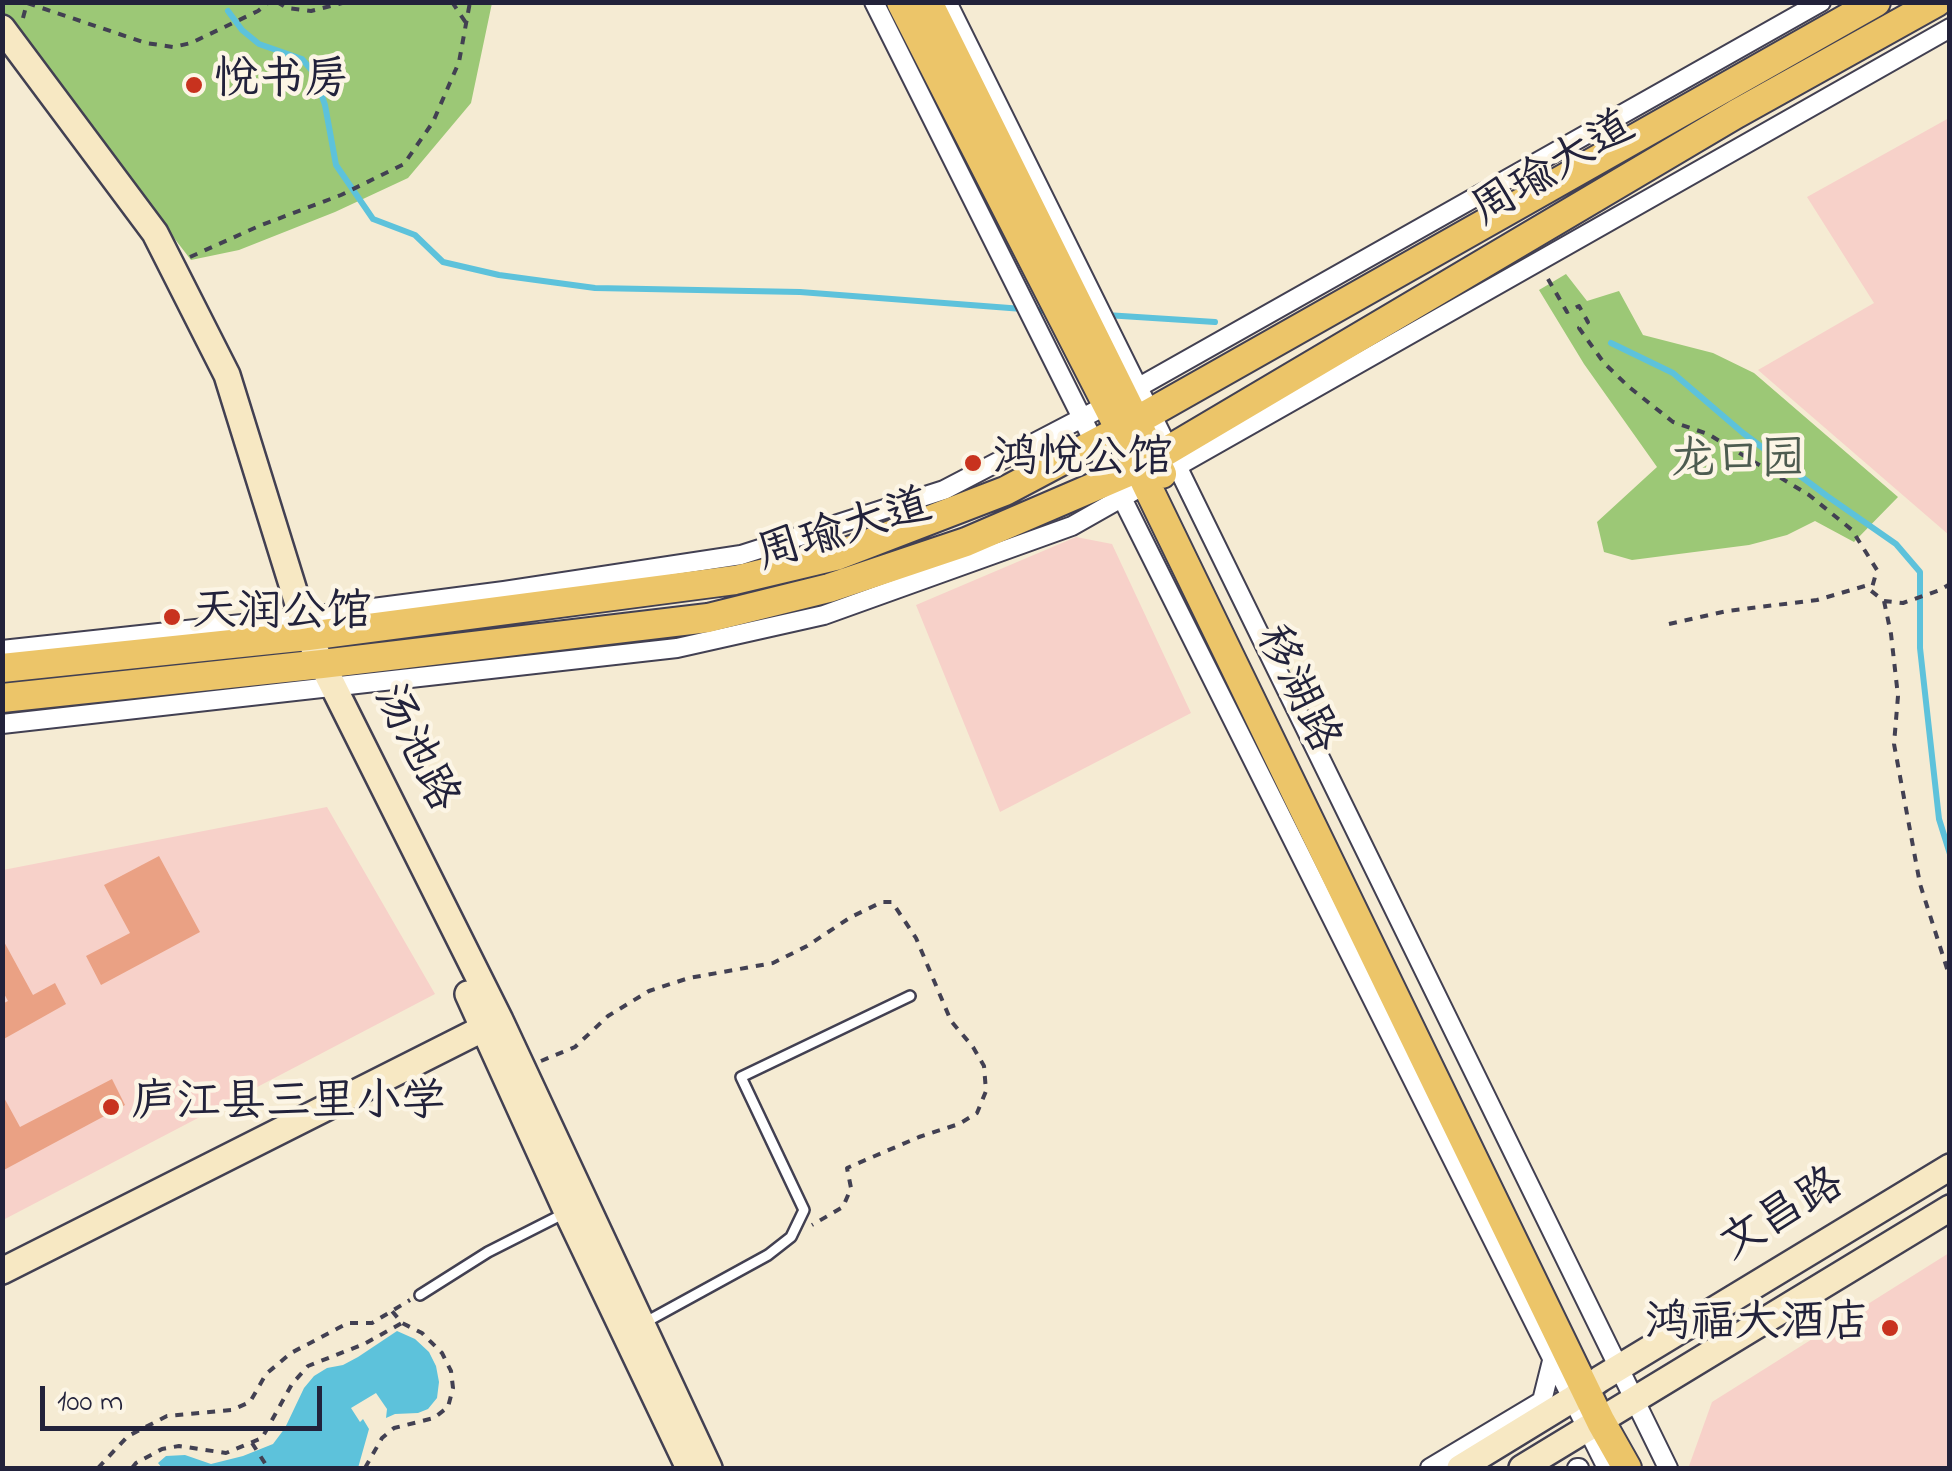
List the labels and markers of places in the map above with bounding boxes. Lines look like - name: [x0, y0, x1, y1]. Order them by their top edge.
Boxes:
- place label: 悦书房: [214, 58, 349, 112]
- marker: 悦书房: [183, 74, 205, 96]
- place label: 鸿悦公馆: [993, 436, 1173, 490]
- marker: 鸿悦公馆: [962, 452, 984, 474]
- place label: 天润公馆: [192, 590, 372, 644]
- marker: 天润公馆: [161, 606, 183, 628]
- place label: 庐江县三里小学: [131, 1080, 446, 1134]
- marker: 庐江县三里小学: [100, 1096, 122, 1118]
- place label: 鸿福大酒店: [1645, 1301, 1870, 1355]
- marker: 鸿福大酒店: [1879, 1317, 1901, 1339]

